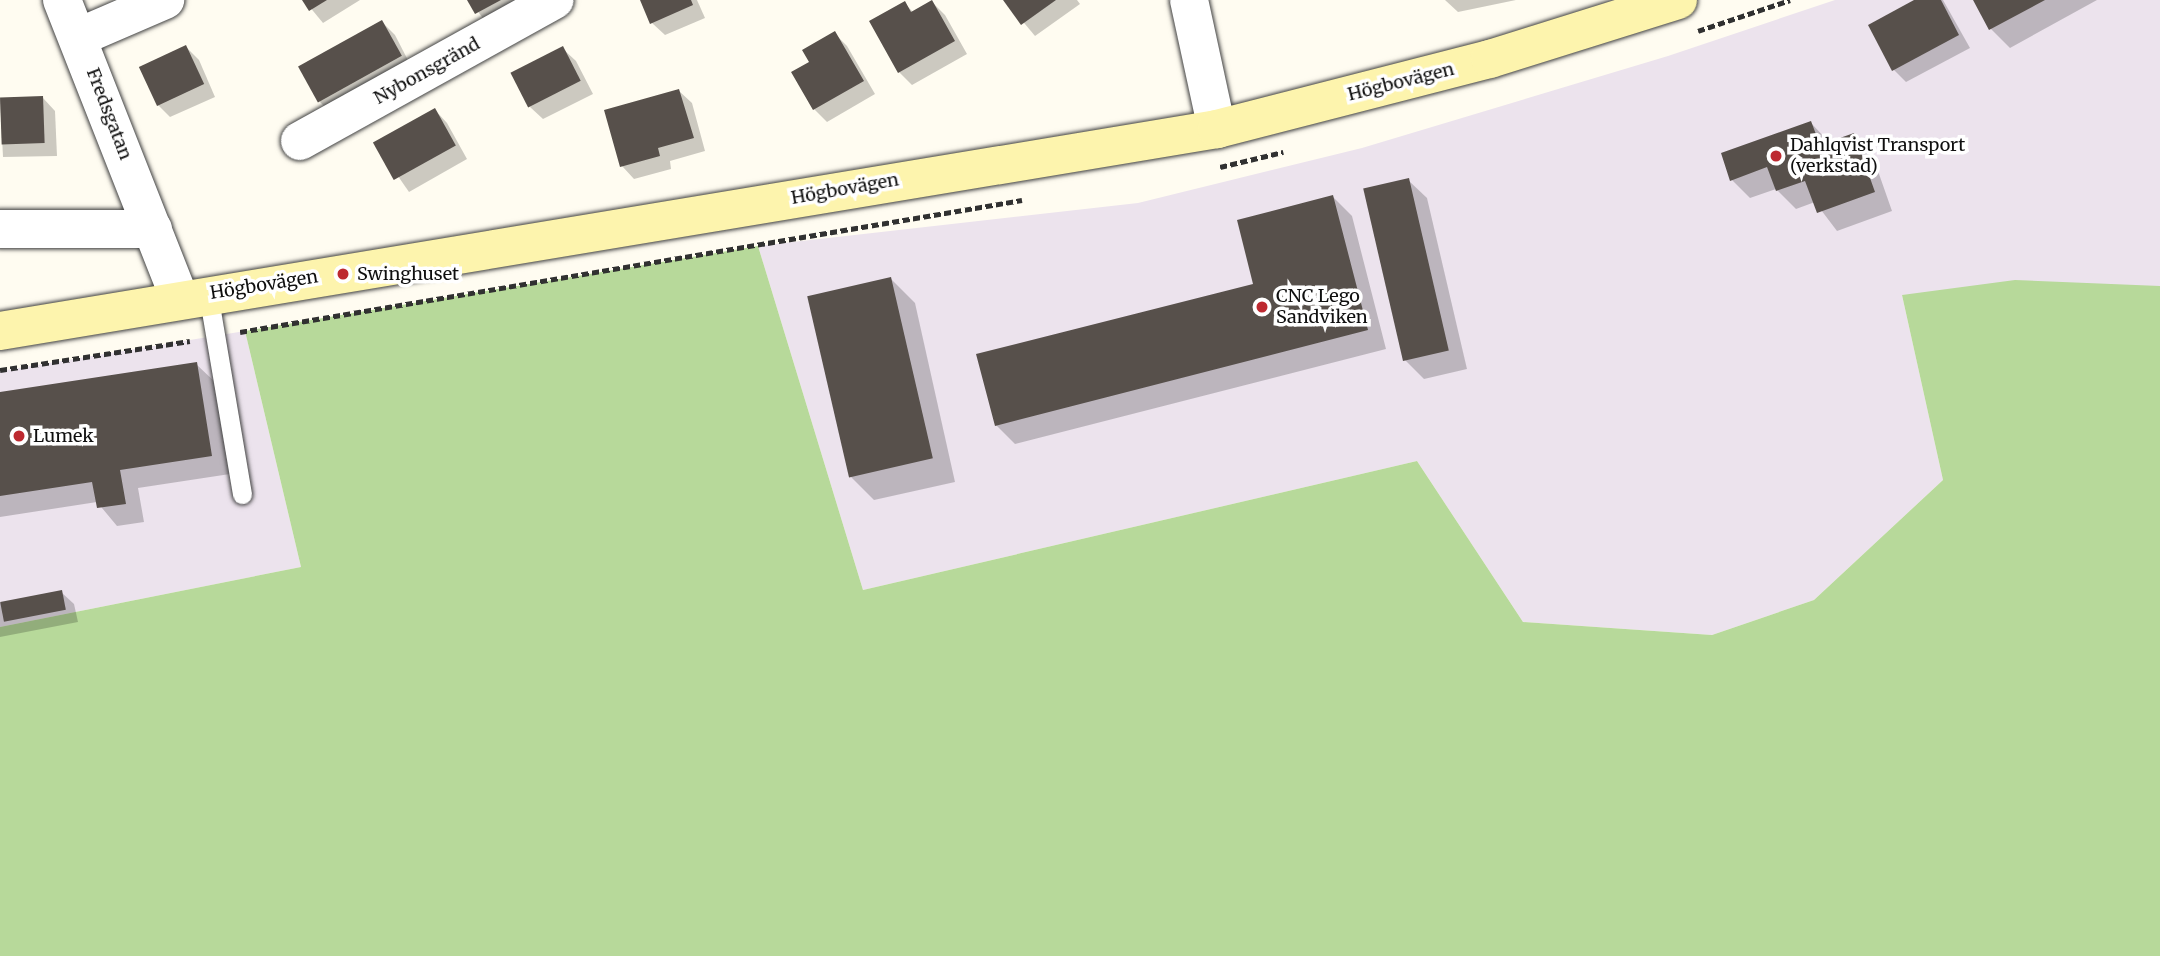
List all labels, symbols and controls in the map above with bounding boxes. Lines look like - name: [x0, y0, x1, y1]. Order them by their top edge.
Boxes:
- street label: Nybonsgränd: [370, 33, 484, 109]
- street label: Högbovägen: [1345, 58, 1457, 106]
- street label: Fredsgatan: [82, 65, 136, 163]
- place label: Dahlqvist Transport (verkstad): [1790, 135, 1965, 178]
- marker: Dahlqvist Transport (verkstad): [1768, 148, 1784, 164]
- street label: Högbovägen: [789, 169, 901, 209]
- place label: Swinghuset: [357, 263, 459, 285]
- street label: Högbovägen: [208, 266, 320, 304]
- marker: Swinghuset: [335, 266, 351, 282]
- place label: CNC Lego Sandviken: [1276, 286, 1368, 328]
- marker: CNC Lego Sandviken: [1254, 299, 1270, 315]
- place label: Lumek: [33, 425, 94, 447]
- marker: Lumek: [11, 428, 27, 444]

